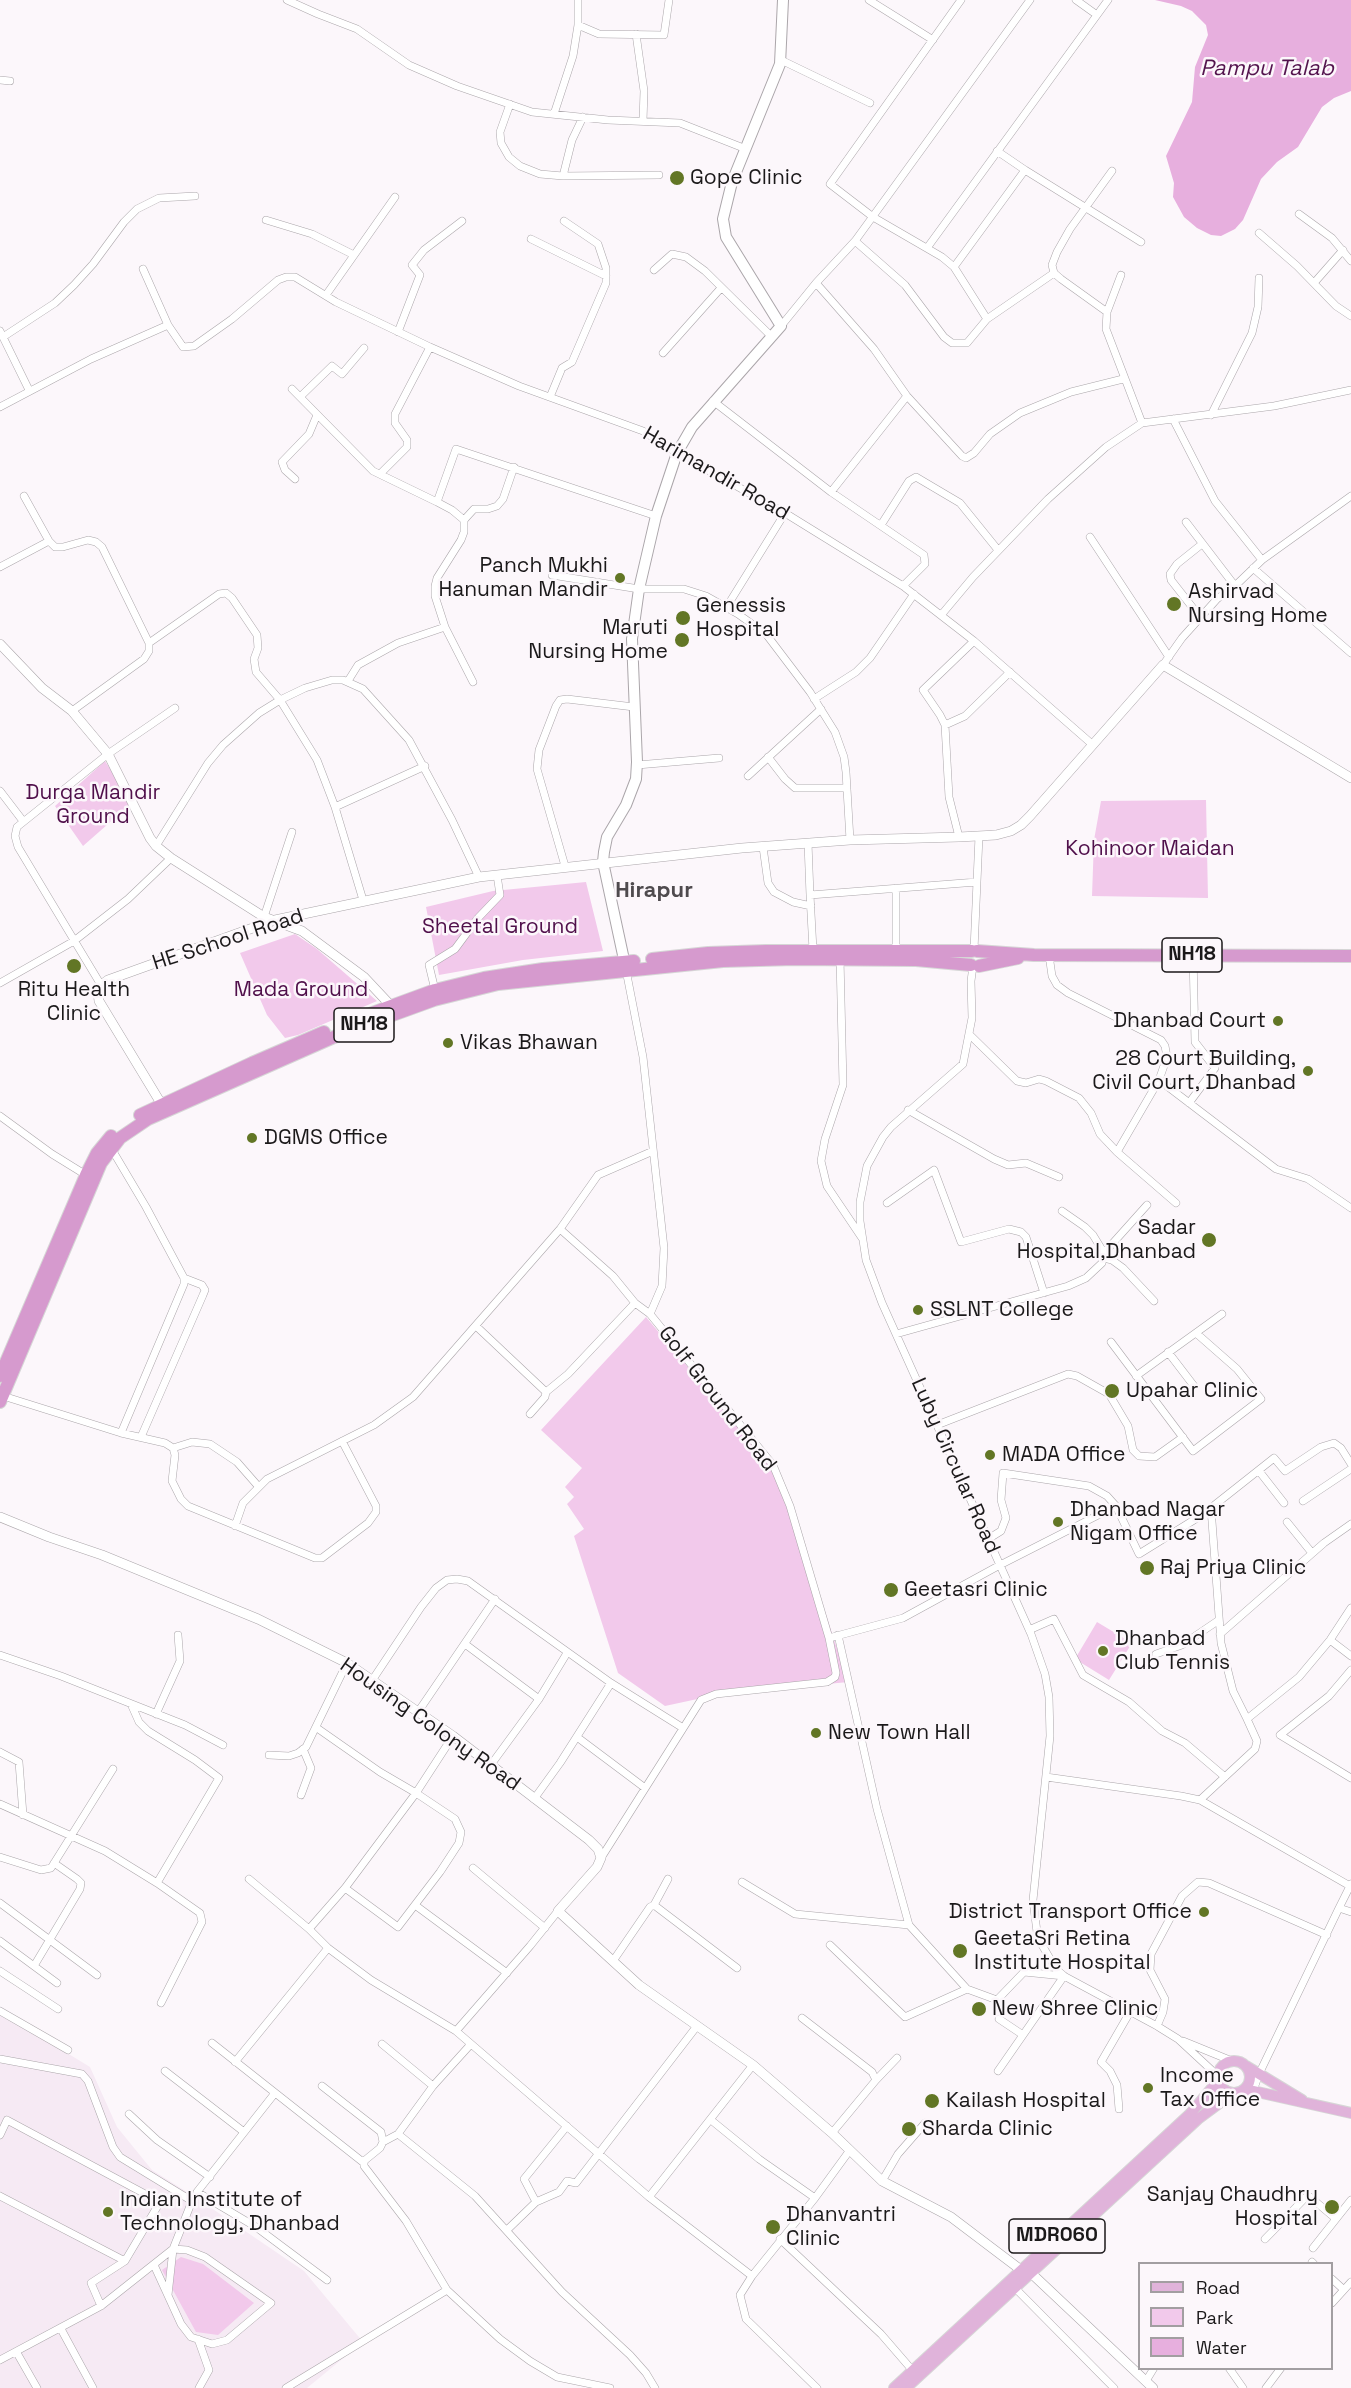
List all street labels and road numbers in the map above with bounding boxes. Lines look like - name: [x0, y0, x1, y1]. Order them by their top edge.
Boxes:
- street label: Harimandir Road: [638, 422, 794, 526]
- street label: HE School Road: [149, 904, 307, 976]
- road number: NH18: [1162, 938, 1222, 972]
- road number: NH18: [334, 1008, 394, 1042]
- street label: Golf Ground Road: [653, 1321, 781, 1477]
- street label: Luby Circular Road: [905, 1374, 1005, 1558]
- street label: Housing Colony Road: [335, 1653, 525, 1797]
- road number: MDR060: [1009, 2219, 1105, 2253]

